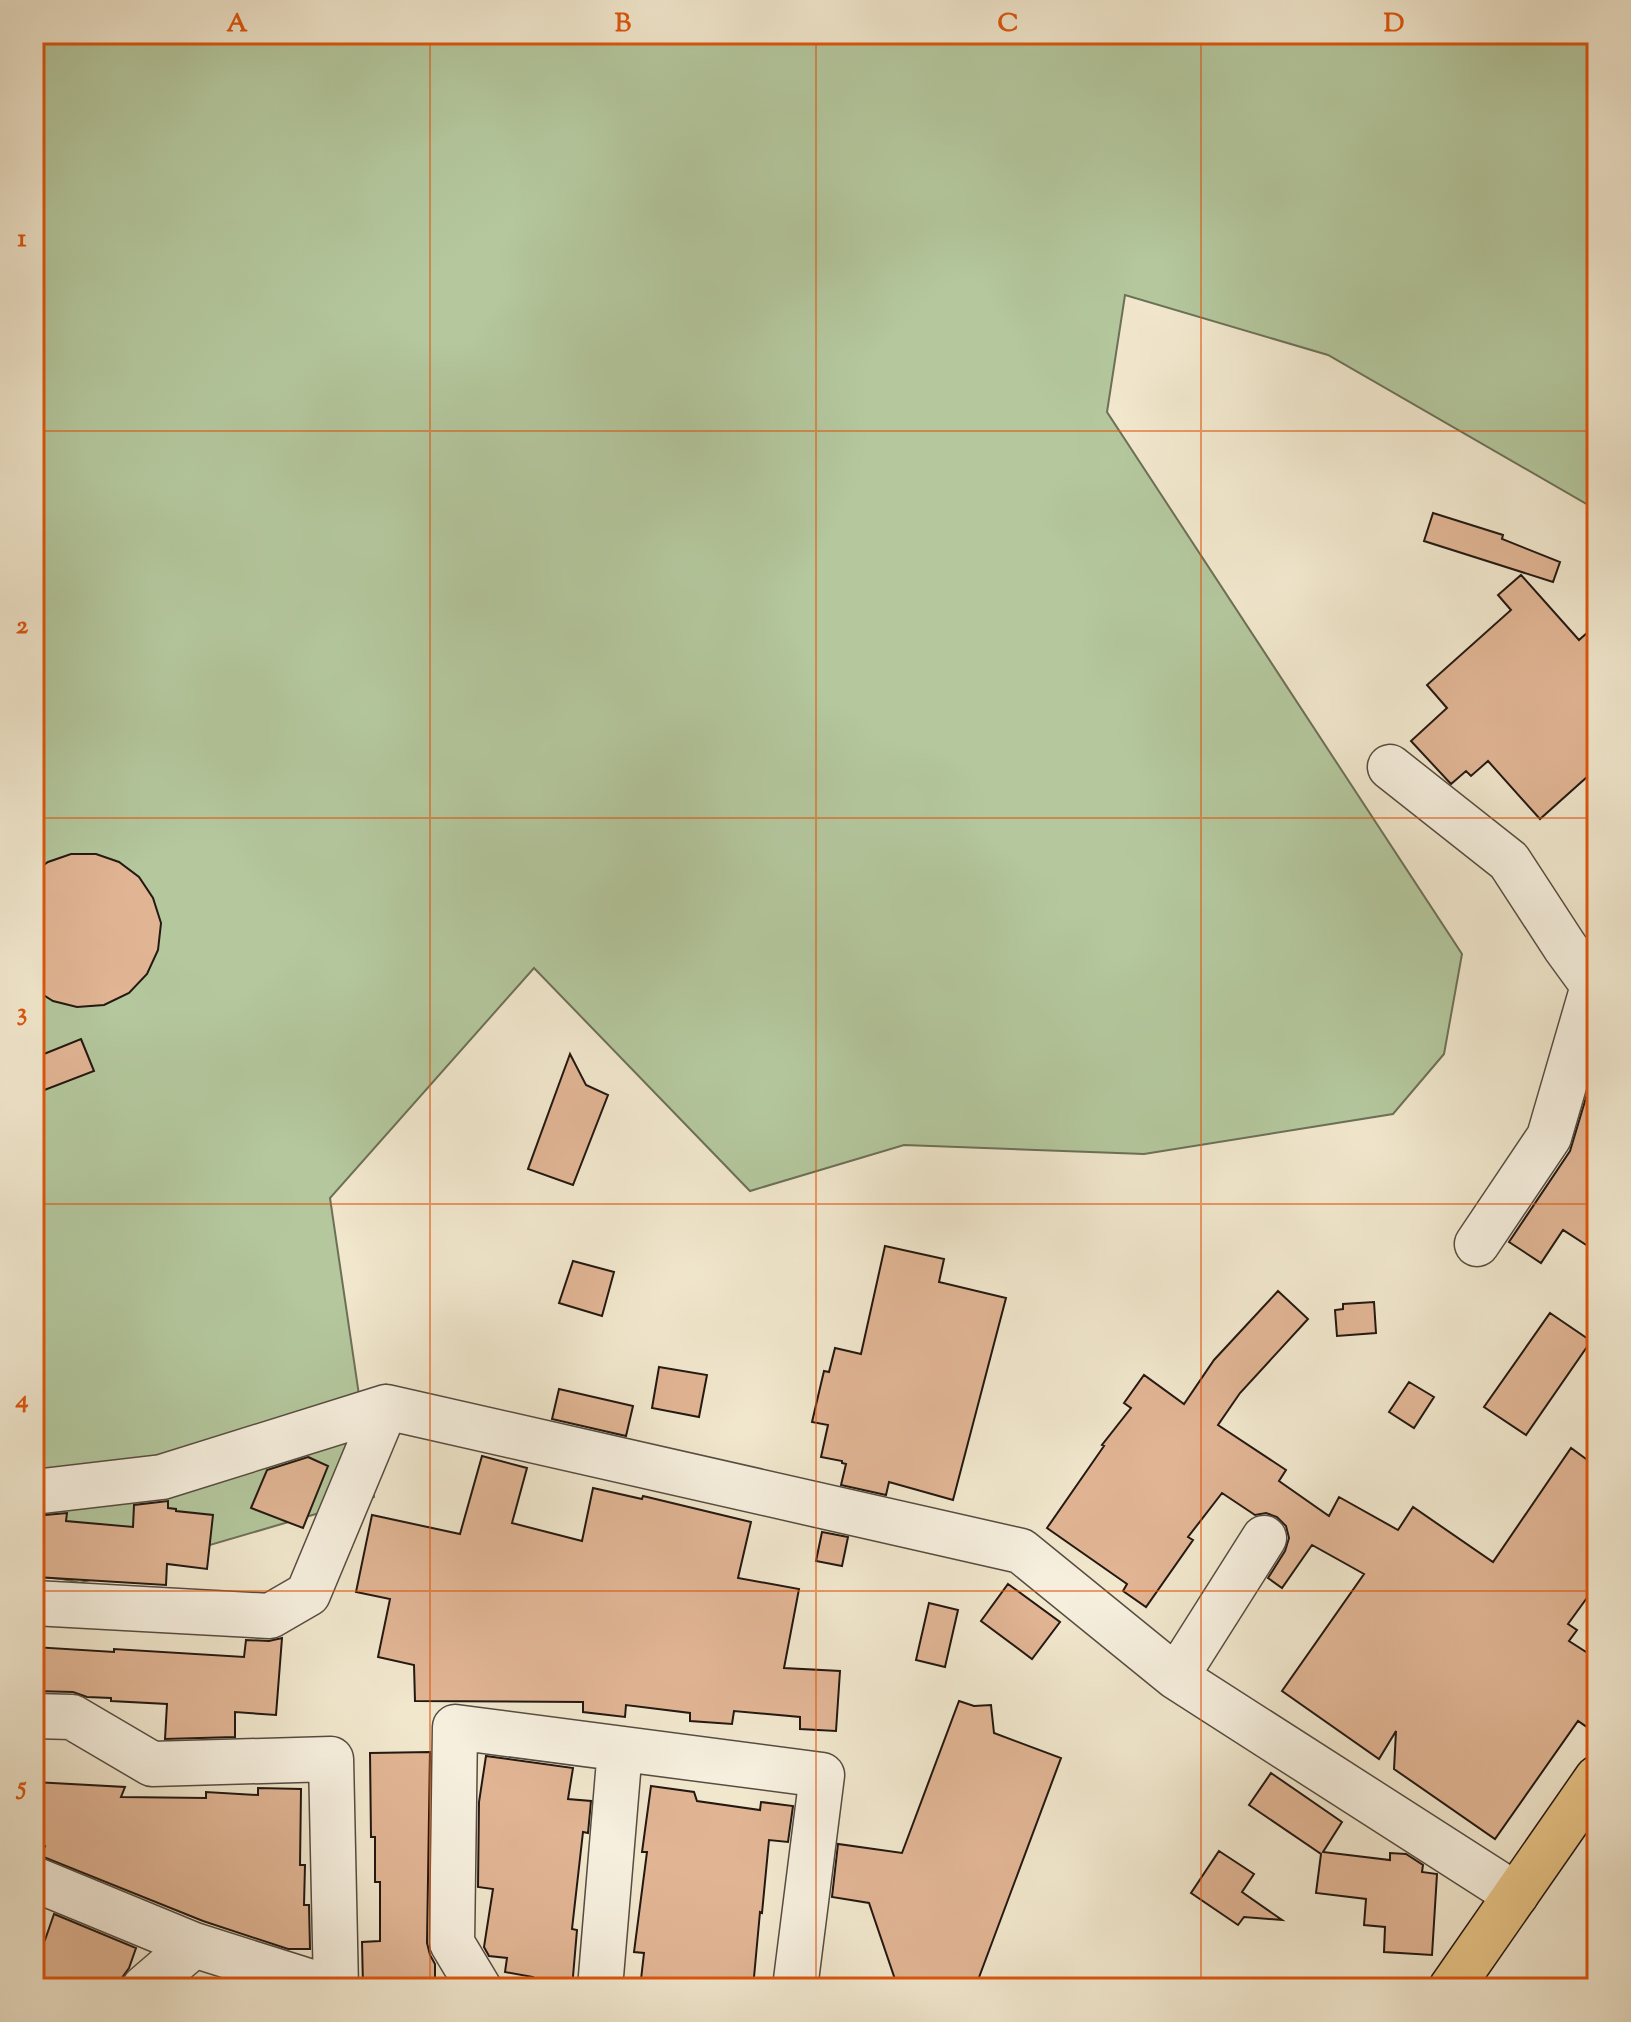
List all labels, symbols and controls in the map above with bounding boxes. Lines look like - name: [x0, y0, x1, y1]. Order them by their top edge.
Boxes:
- text: A: [226, 6, 248, 43]
- text: B: [615, 6, 632, 43]
- text: C: [998, 6, 1018, 43]
- text: D: [1384, 6, 1404, 43]
- text: 1: [18, 221, 27, 258]
- text: 2: [16, 608, 29, 645]
- text: 3: [17, 995, 27, 1032]
- text: 4: [14, 1382, 29, 1419]
- text: 5: [16, 1769, 27, 1806]

